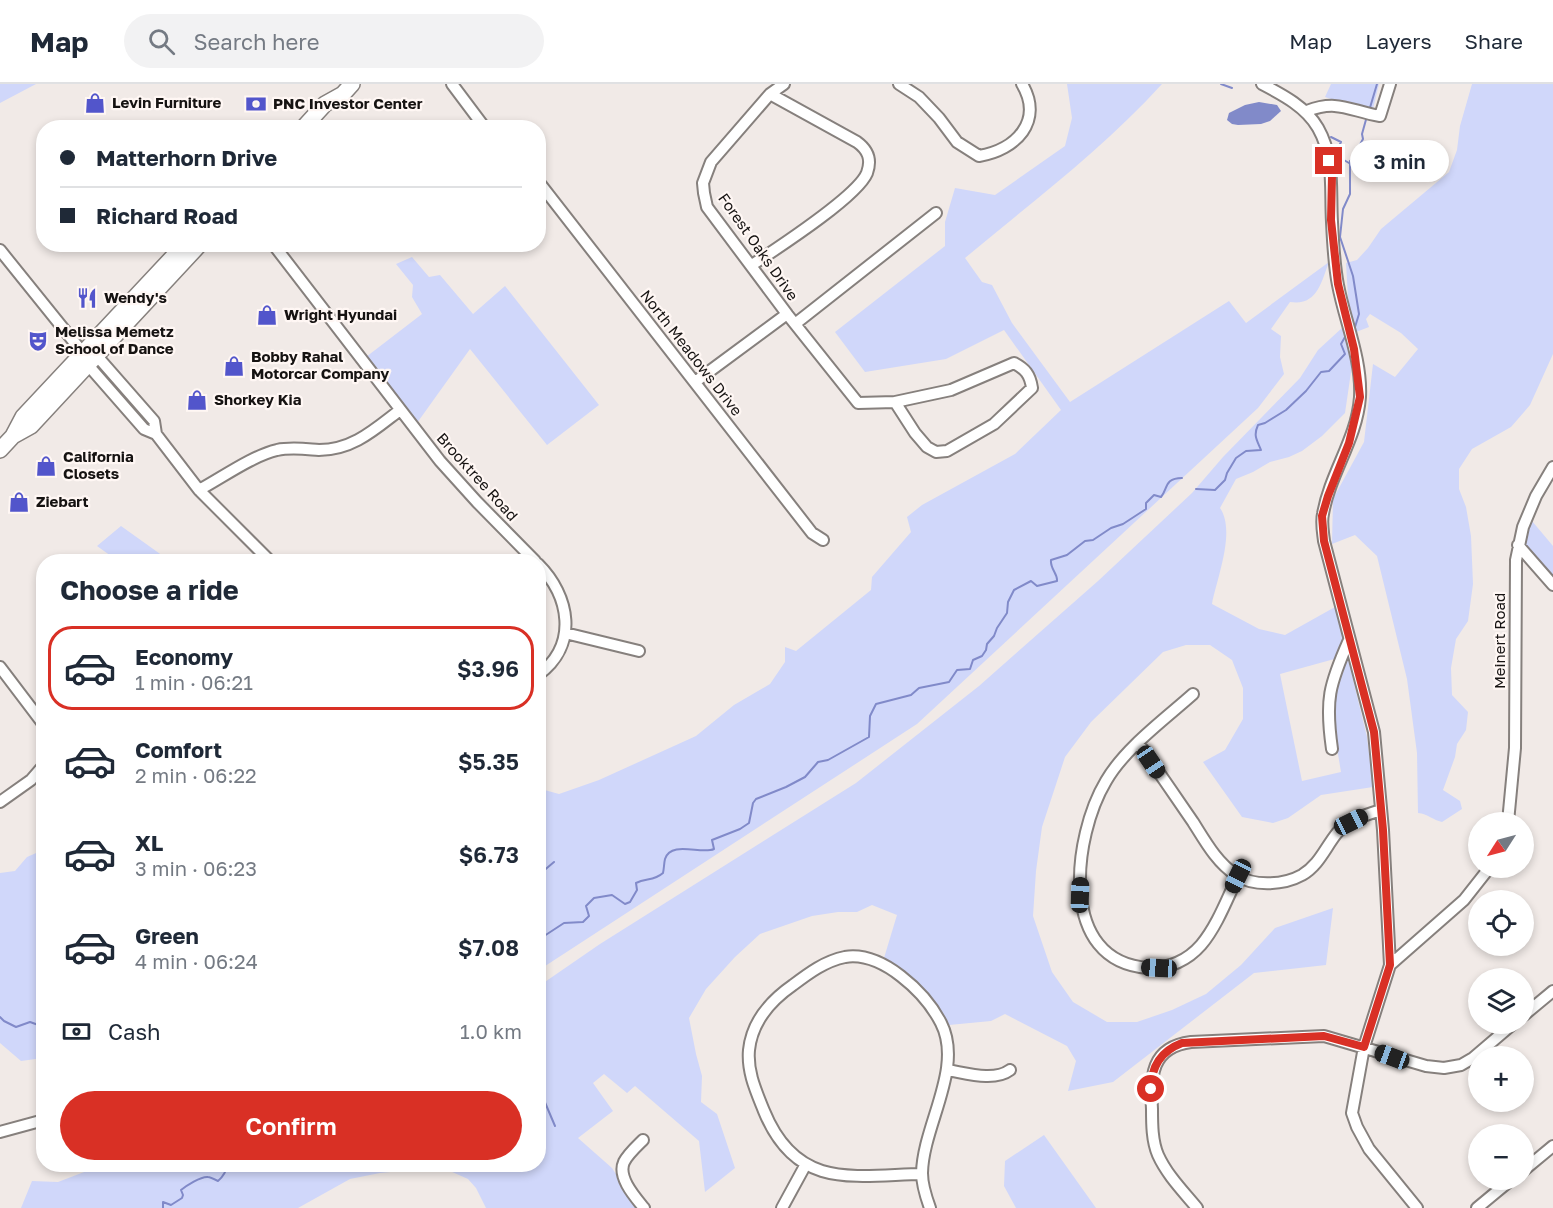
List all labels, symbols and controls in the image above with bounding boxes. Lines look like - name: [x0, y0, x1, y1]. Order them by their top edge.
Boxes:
- search box: [124, 14, 544, 68]
- text: Map: [30, 25, 88, 58]
- icon: search: [145, 25, 178, 58]
- text: Search here: [193, 28, 319, 55]
- text: Map: [1289, 28, 1332, 54]
- text: Layers: [1365, 28, 1432, 54]
- text: Share: [1465, 28, 1523, 54]
- shop icon: Levin Furniture: [83, 91, 107, 115]
- bank icon: PNC Investor Center: [244, 92, 268, 116]
- place label: Levin Furniture: [112, 93, 221, 111]
- place label: PNC Investor Center: [273, 94, 423, 112]
- callout: 3 min: [1350, 140, 1449, 182]
- text: Matterhorn Drive: [96, 144, 277, 171]
- route end: [1315, 147, 1342, 174]
- text: 3 min: [1373, 149, 1426, 173]
- street label: Forest Oaks Drive: [715, 189, 803, 304]
- text: Richard Road: [96, 202, 238, 229]
- restaurant icon: Wendy's: [75, 286, 99, 310]
- street label: North Meadows Drive: [637, 286, 747, 419]
- place label: Wendy's: [104, 288, 167, 306]
- shop icon: Wright Hyundai: [255, 303, 279, 327]
- place label: Wright Hyundai: [284, 305, 397, 323]
- place label: Melissa Memetz School of Dance: [55, 322, 174, 357]
- theatre icon: Melissa Memetz School of Dance: [26, 329, 50, 353]
- place label: Bobby Rahal Motorcar Company: [251, 347, 389, 382]
- shop icon: Bobby Rahal Motorcar Company: [222, 354, 246, 378]
- shop icon: Shorkey Kia: [185, 388, 209, 412]
- place label: Shorkey Kia: [214, 390, 302, 408]
- street label: Brooktree Road: [434, 429, 522, 524]
- place label: California Closets: [63, 447, 134, 482]
- shop icon: California Closets: [34, 454, 58, 478]
- shop icon: Ziebart: [7, 490, 31, 514]
- place label: Ziebart: [36, 492, 89, 510]
- text: Choose a ride: [60, 574, 239, 606]
- street label: Meinert Road: [1490, 593, 1508, 689]
- icon: car: [63, 641, 117, 695]
- text: Economy: [135, 643, 233, 670]
- text: $3.96: [457, 655, 519, 682]
- text: 1 min · 06:21: [135, 670, 253, 694]
- icon: car: [63, 734, 117, 788]
- text: Comfort: [135, 736, 222, 763]
- car: [1133, 742, 1169, 782]
- text: $5.35: [458, 748, 519, 775]
- text: 2 min · 06:22: [135, 763, 257, 787]
- car: [1331, 806, 1371, 838]
- north arrow: [1468, 812, 1534, 878]
- map controls: [1468, 812, 1534, 1190]
- icon: car: [63, 827, 117, 881]
- text: XL: [135, 829, 163, 856]
- text: $6.73: [459, 841, 519, 868]
- text: 3 min · 06:23: [135, 856, 257, 880]
- car: [1222, 856, 1254, 896]
- car: [1070, 877, 1090, 913]
- button: locate: [1468, 890, 1534, 956]
- icon: car: [63, 920, 117, 974]
- text: Green: [135, 922, 199, 949]
- text: $7.08: [458, 934, 519, 961]
- text: 4 min · 06:24: [135, 949, 258, 973]
- car: [1141, 958, 1177, 978]
- button: layers: [1468, 968, 1534, 1034]
- icon: cash: [60, 1015, 93, 1048]
- text: Cash: [108, 1018, 161, 1045]
- text: 1.0 km: [460, 1019, 522, 1043]
- car: [1372, 1042, 1412, 1072]
- button: +: [1468, 1046, 1534, 1112]
- route start: [1137, 1075, 1164, 1102]
- button: Confirm: [60, 1091, 522, 1160]
- button: −: [1468, 1124, 1534, 1190]

